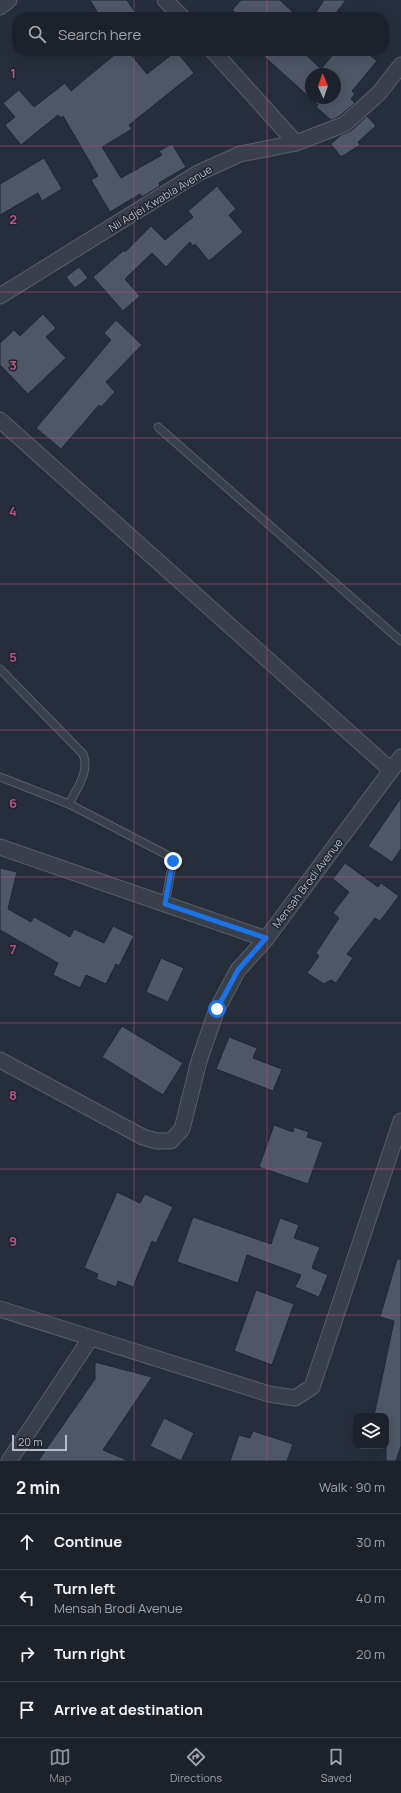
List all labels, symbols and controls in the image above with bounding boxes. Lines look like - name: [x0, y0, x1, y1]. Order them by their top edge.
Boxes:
- search box: [12, 12, 389, 56]
- icon: search: [26, 23, 48, 45]
- text: Search here: [58, 24, 141, 45]
- text: 1: [10, 64, 16, 82]
- north arrow: [305, 68, 341, 104]
- street label: Nii Adjei Kwabla Avenue: [106, 161, 215, 235]
- text: 2: [9, 210, 17, 228]
- text: 3: [9, 356, 17, 374]
- text: 4: [9, 502, 17, 520]
- text: 5: [9, 648, 17, 666]
- text: 6: [9, 794, 17, 812]
- street label: Mensah Brodi Avenue: [268, 835, 346, 931]
- route end: [164, 852, 182, 870]
- text: 7: [10, 940, 17, 958]
- route start: [208, 1000, 226, 1018]
- text: 8: [9, 1086, 17, 1104]
- text: 9: [9, 1232, 17, 1250]
- map controls: [353, 1413, 389, 1449]
- button: layers: [353, 1413, 389, 1449]
- scale bar: [12, 1433, 67, 1452]
- text: 20 m: [18, 1434, 43, 1449]
- text: 2 min: [16, 1476, 60, 1499]
- text: Walk · 90 m: [319, 1478, 385, 1496]
- icon: ahead: [16, 1531, 38, 1553]
- text: Continue: [54, 1531, 122, 1552]
- text: 30 m: [356, 1533, 385, 1551]
- text: Turn left: [54, 1578, 116, 1599]
- icon: left: [16, 1587, 38, 1609]
- text: 40 m: [356, 1589, 385, 1607]
- text: Mensah Brodi Avenue: [54, 1599, 182, 1617]
- icon: right: [16, 1643, 38, 1665]
- text: Turn right: [54, 1643, 125, 1664]
- text: 20 m: [356, 1645, 385, 1663]
- icon: arrive: [16, 1699, 38, 1721]
- text: Arrive at destination: [54, 1699, 203, 1720]
- tab: Map: [49, 1746, 71, 1785]
- tab: Directions: [170, 1746, 222, 1785]
- tab: Saved: [321, 1746, 352, 1785]

